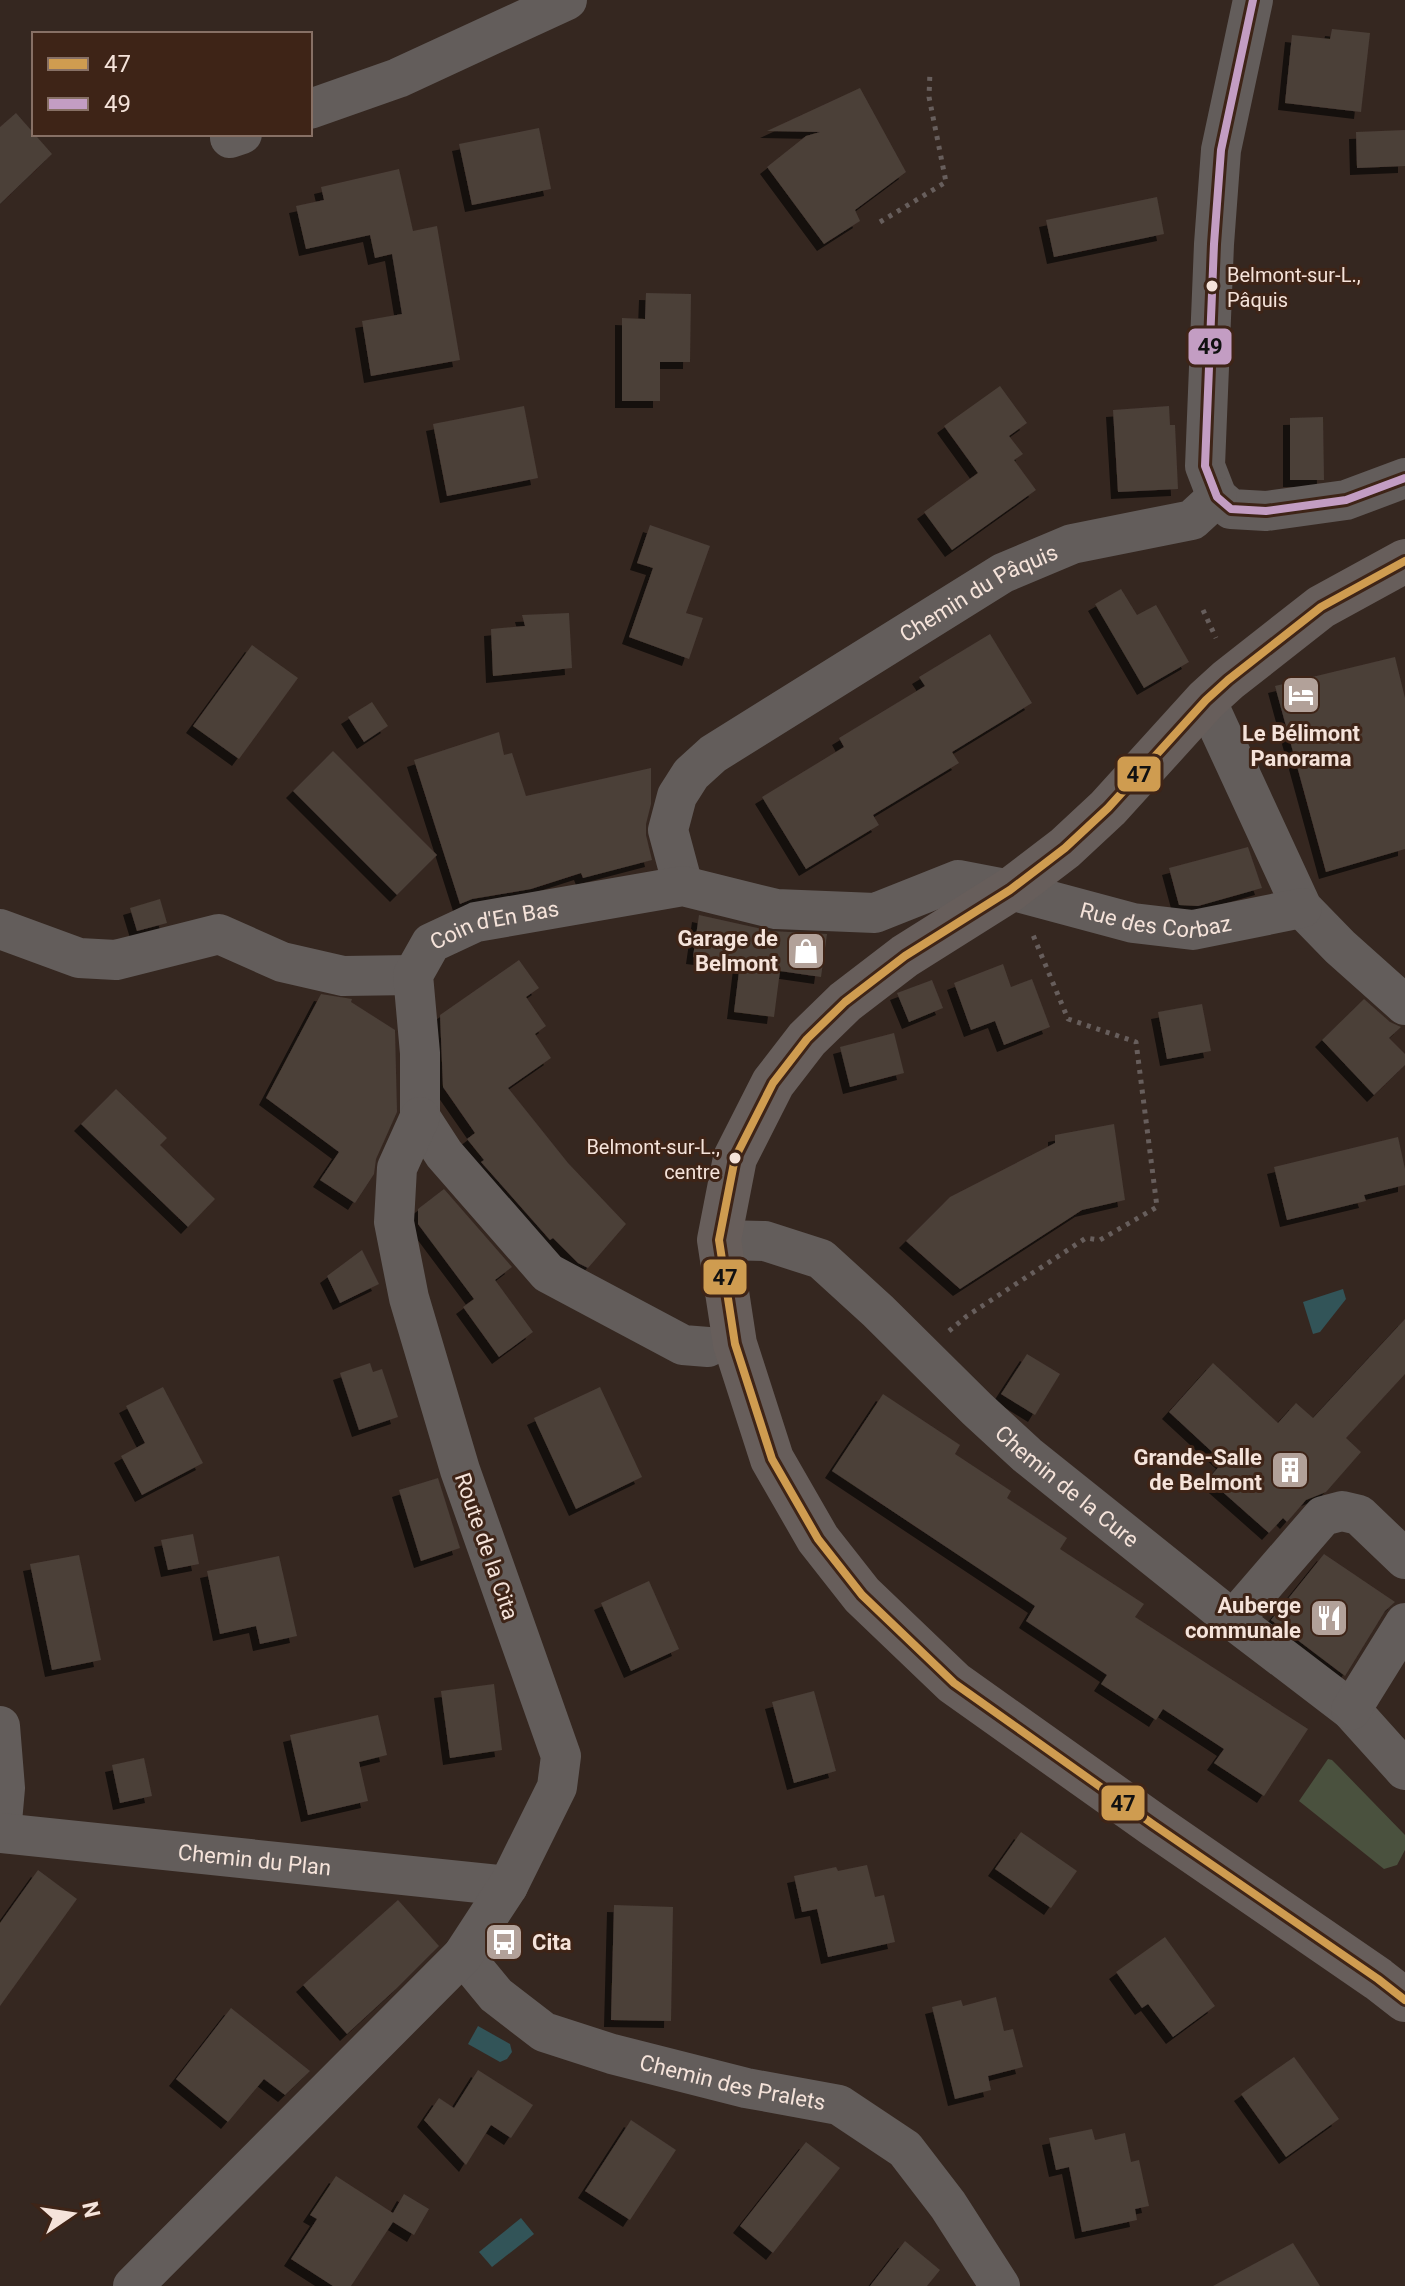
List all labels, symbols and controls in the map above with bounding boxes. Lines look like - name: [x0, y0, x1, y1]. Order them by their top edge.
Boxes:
- legend: [32, 32, 312, 136]
- text: 47: [104, 50, 131, 78]
- text: 49: [104, 90, 131, 118]
- place label: Belmont-sur-L., Pâquis: [1227, 263, 1361, 312]
- marker: Belmont-sur-L., Pâquis: [1204, 278, 1220, 294]
- line badge: 49: [1187, 327, 1233, 366]
- text: 49: [1197, 334, 1223, 359]
- street label: Chemin du Pâquis: [895, 539, 1061, 647]
- hotel icon: Le Bélimont Panorama: [1280, 674, 1322, 716]
- place label: Le Bélimont Panorama: [1242, 721, 1361, 771]
- line badge: 47: [1116, 755, 1162, 793]
- text: 47: [1126, 762, 1152, 787]
- street label: Coin d'En Bas: [426, 896, 561, 955]
- street label: Rue des Corbaz: [1077, 897, 1234, 943]
- place label: Garage de Belmont: [678, 926, 779, 976]
- shop icon: Garage de Belmont: [785, 930, 827, 972]
- place label: Belmont-sur-L., centre: [586, 1135, 720, 1184]
- marker: Belmont-sur-L., centre: [727, 1150, 743, 1166]
- line badge: 47: [702, 1258, 748, 1296]
- text: 47: [712, 1265, 738, 1290]
- street label: Chemin de la Cure: [990, 1420, 1144, 1553]
- place label: Grande-Salle de Belmont: [1133, 1445, 1263, 1495]
- building icon: Grande-Salle de Belmont: [1269, 1449, 1311, 1491]
- street label: Route de la Cita: [450, 1469, 523, 1623]
- place label: Auberge communale: [1185, 1593, 1301, 1643]
- restaurant icon: Auberge communale: [1308, 1597, 1350, 1639]
- line badge: 47: [1100, 1784, 1146, 1822]
- text: 47: [1110, 1791, 1136, 1816]
- street label: Chemin du Plan: [177, 1840, 332, 1880]
- bus stop icon: Cita: [483, 1921, 525, 1963]
- place label: Cita: [532, 1930, 572, 1955]
- street label: Chemin des Pralets: [637, 2050, 828, 2115]
- north arrow: [32, 2174, 112, 2254]
- text: N: [77, 2199, 105, 2220]

